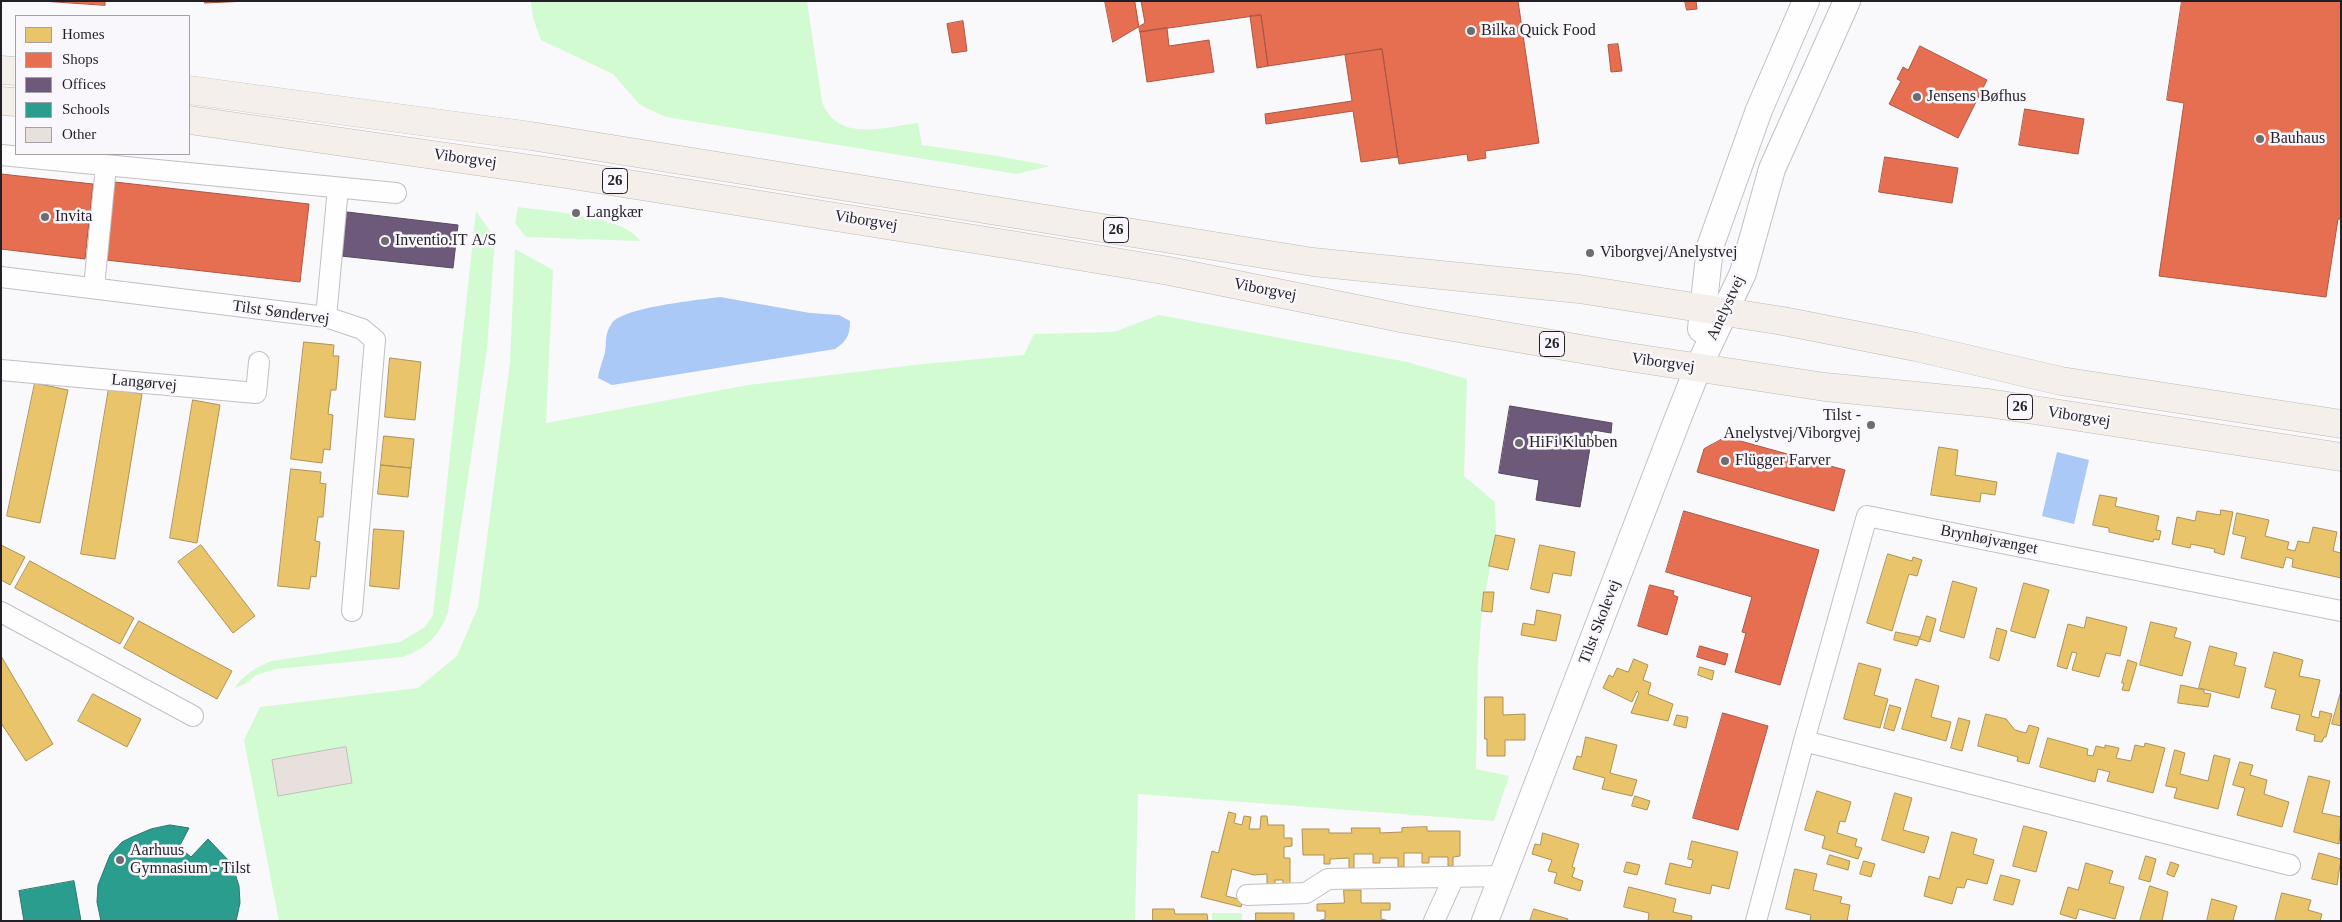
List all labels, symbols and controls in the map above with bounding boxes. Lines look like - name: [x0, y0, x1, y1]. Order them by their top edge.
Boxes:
- legend: [15, 15, 190, 155]
- place label: Bilka Quick Food: [1481, 21, 1596, 41]
- marker: Bilka Quick Food: [1465, 25, 1477, 37]
- text: Homes: [62, 26, 105, 42]
- text: Shops: [62, 51, 99, 67]
- text: Offices: [62, 76, 106, 92]
- place label: Jensens Bøfhus: [1927, 87, 2026, 107]
- marker: Jensens Bøfhus: [1911, 91, 1923, 103]
- text: Schools: [62, 101, 110, 117]
- text: Other: [62, 126, 96, 142]
- place label: Bauhaus: [2270, 129, 2325, 149]
- marker: Bauhaus: [2254, 133, 2266, 145]
- street label: Viborgvej: [432, 145, 498, 173]
- road number: 26: [602, 168, 628, 194]
- place label: Langkær: [586, 203, 643, 223]
- place label: Invita: [55, 207, 92, 227]
- marker: Langkær: [570, 207, 582, 219]
- street label: Viborgvej: [833, 207, 899, 235]
- marker: Invita: [39, 211, 51, 223]
- road number: 26: [1104, 218, 1128, 242]
- place label: Inventio.IT A/S: [395, 231, 496, 251]
- marker: Inventio.IT A/S: [379, 235, 391, 247]
- place label: Viborgvej/Anelystvej: [1600, 243, 1737, 263]
- marker: Viborgvej/Anelystvej: [1584, 247, 1596, 259]
- street label: Anelystvej: [1703, 273, 1749, 343]
- street label: Viborgvej: [1232, 275, 1298, 305]
- street label: Tilst Søndervej: [231, 297, 331, 329]
- road number: 26: [1540, 332, 1564, 356]
- street label: Viborgvej: [1630, 349, 1696, 377]
- street label: Langørvej: [110, 371, 178, 395]
- road number: 26: [2008, 394, 2032, 420]
- street label: Viborgvej: [2046, 403, 2112, 431]
- place label: Tilst - Anelystvej/Viborgvej: [1724, 406, 1861, 444]
- marker: Tilst - Anelystvej/Viborgvej: [1865, 419, 1877, 431]
- place label: HiFi Klubben: [1529, 433, 1617, 453]
- marker: HiFi Klubben: [1513, 437, 1525, 449]
- place label: Flügger Farver: [1735, 451, 1831, 471]
- marker: Flügger Farver: [1719, 455, 1731, 467]
- street label: Brynhøjvænget: [1939, 521, 2039, 559]
- street label: Tilst Skolevej: [1575, 577, 1625, 667]
- place label: Aarhuus Gymnasium - Tilst: [130, 841, 250, 879]
- marker: Aarhuus Gymnasium - Tilst: [114, 854, 126, 866]

